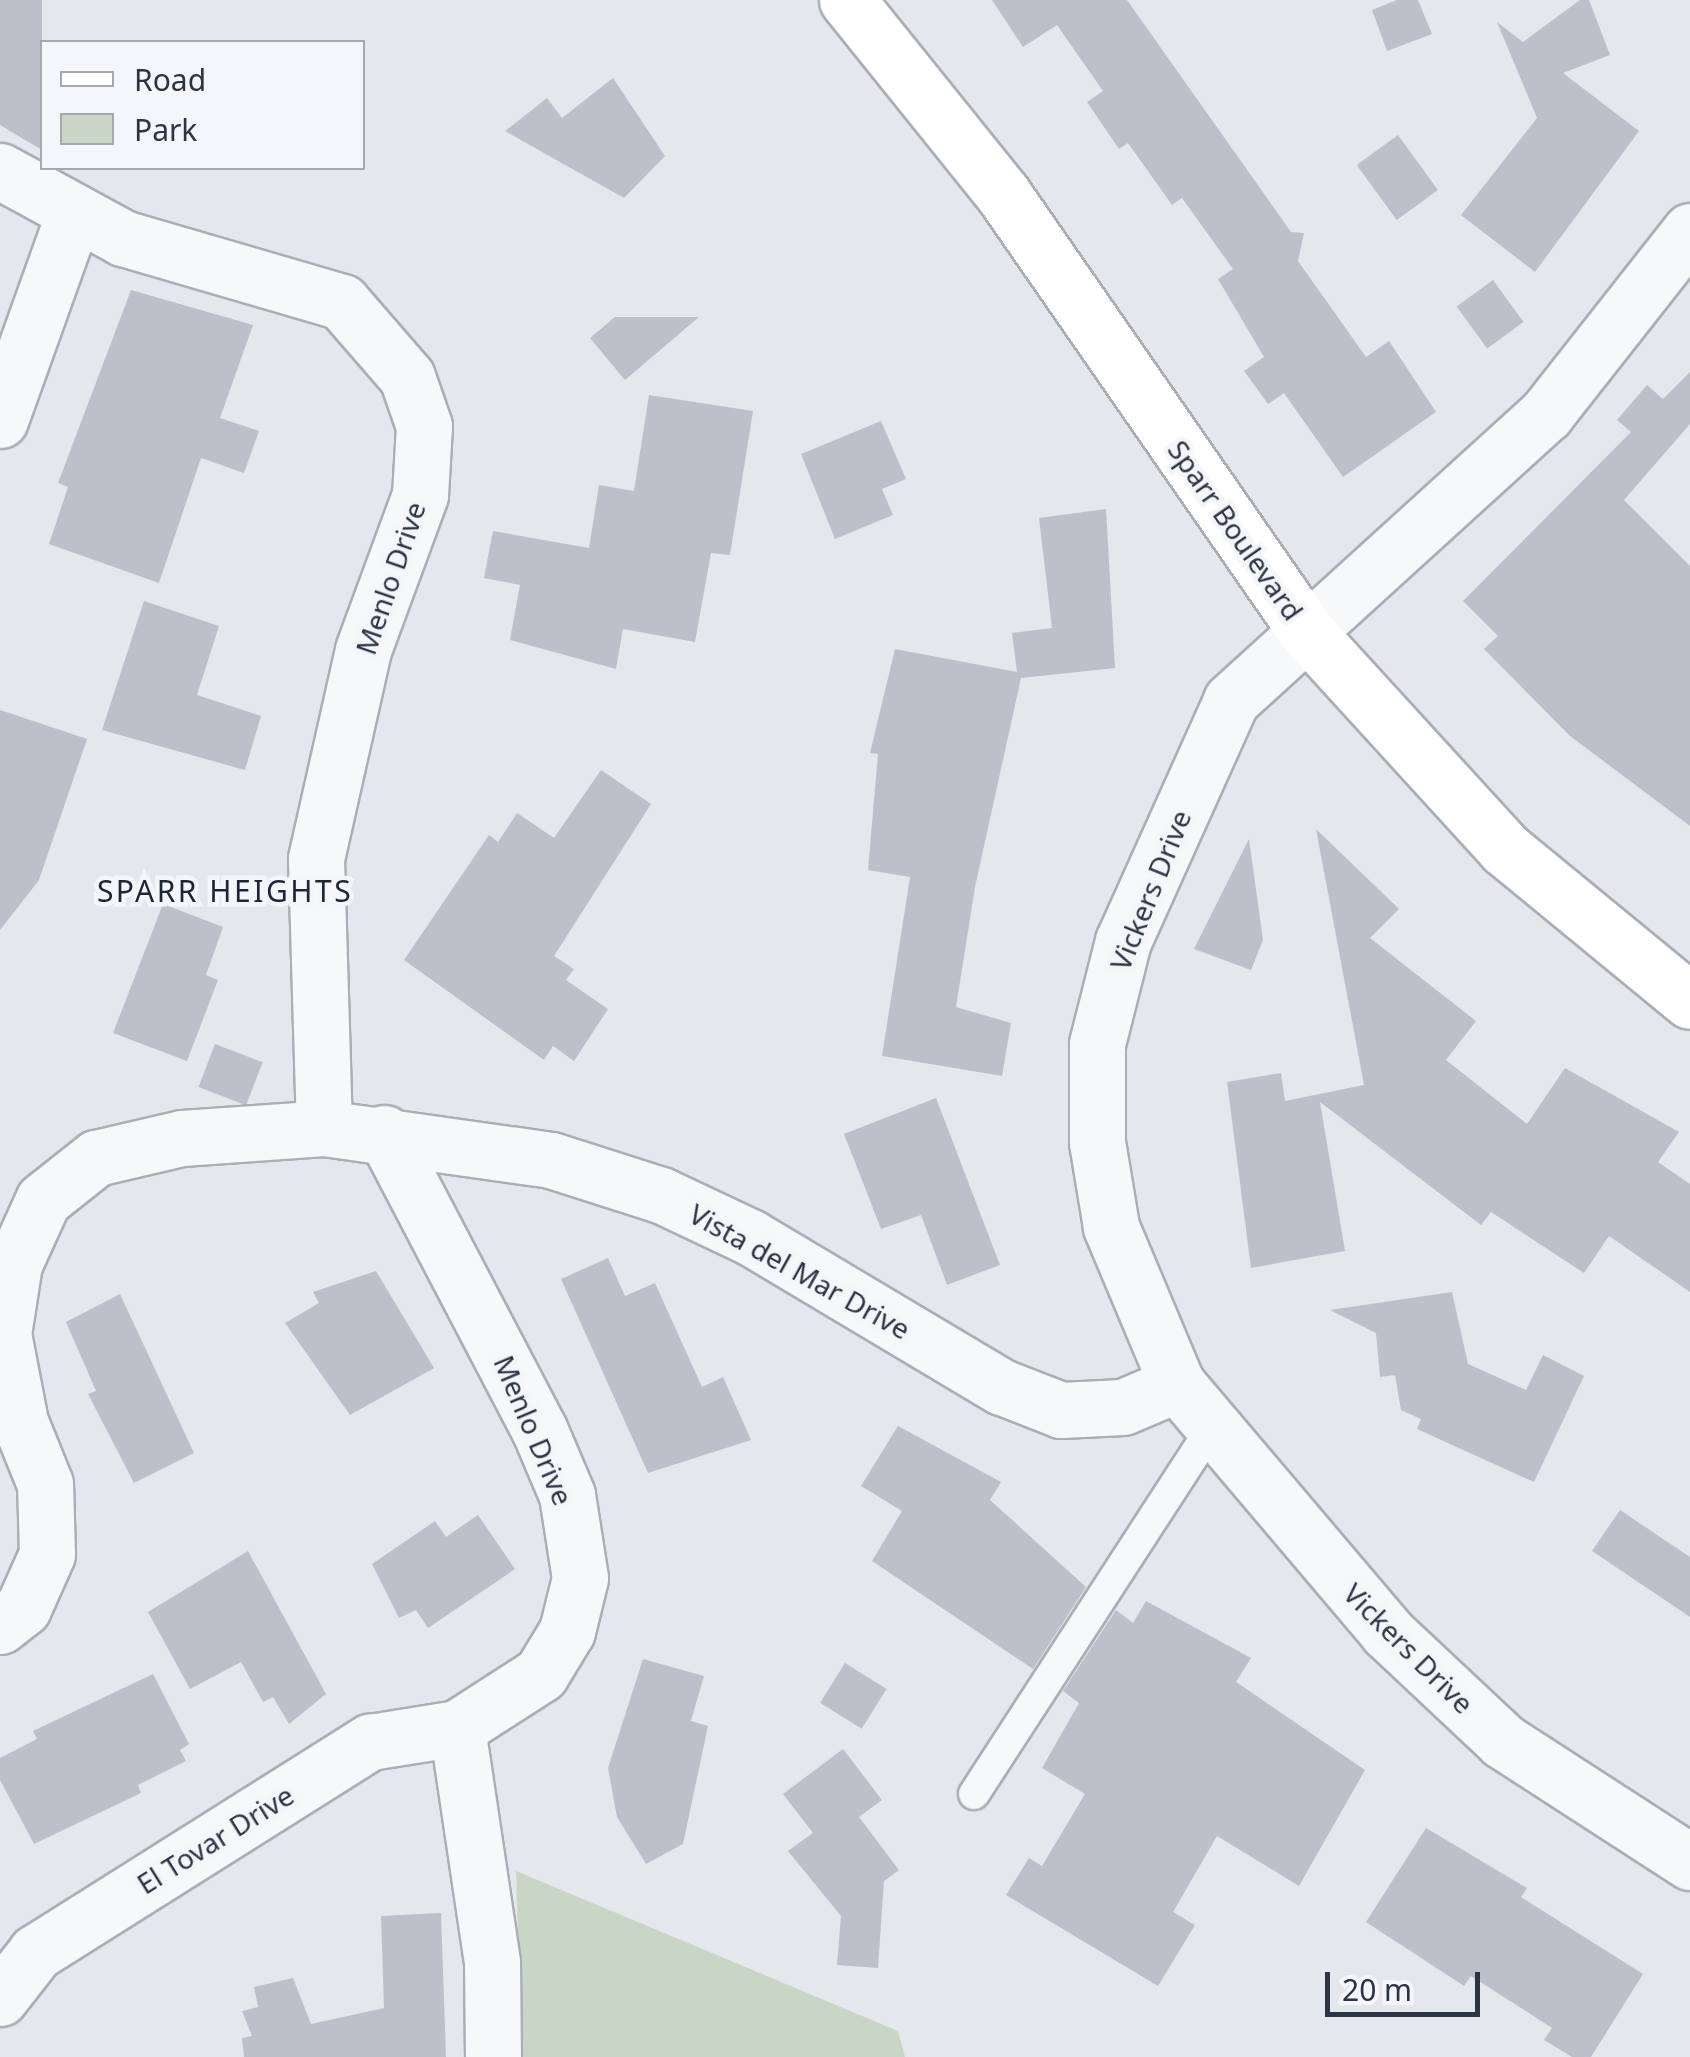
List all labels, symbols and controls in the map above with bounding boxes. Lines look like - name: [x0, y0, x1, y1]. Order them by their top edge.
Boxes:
- legend: [40, 40, 365, 170]
- text: Road: [134, 59, 206, 100]
- text: Park: [134, 109, 197, 150]
- street label: Sparr Boulevard: [1162, 434, 1310, 626]
- street label: Menlo Drive: [348, 497, 432, 659]
- street label: Vickers Drive: [1103, 805, 1197, 975]
- district label: SPARR HEIGHTS: [97, 873, 353, 909]
- street label: Vista del Mar Drive: [684, 1196, 916, 1346]
- street label: Menlo Drive: [487, 1350, 581, 1510]
- street label: Vickers Drive: [1337, 1576, 1481, 1720]
- street label: El Tovar Drive: [131, 1778, 299, 1900]
- scale bar: [1330, 1952, 1485, 2014]
- text: 20 m: [1342, 1969, 1412, 2010]

